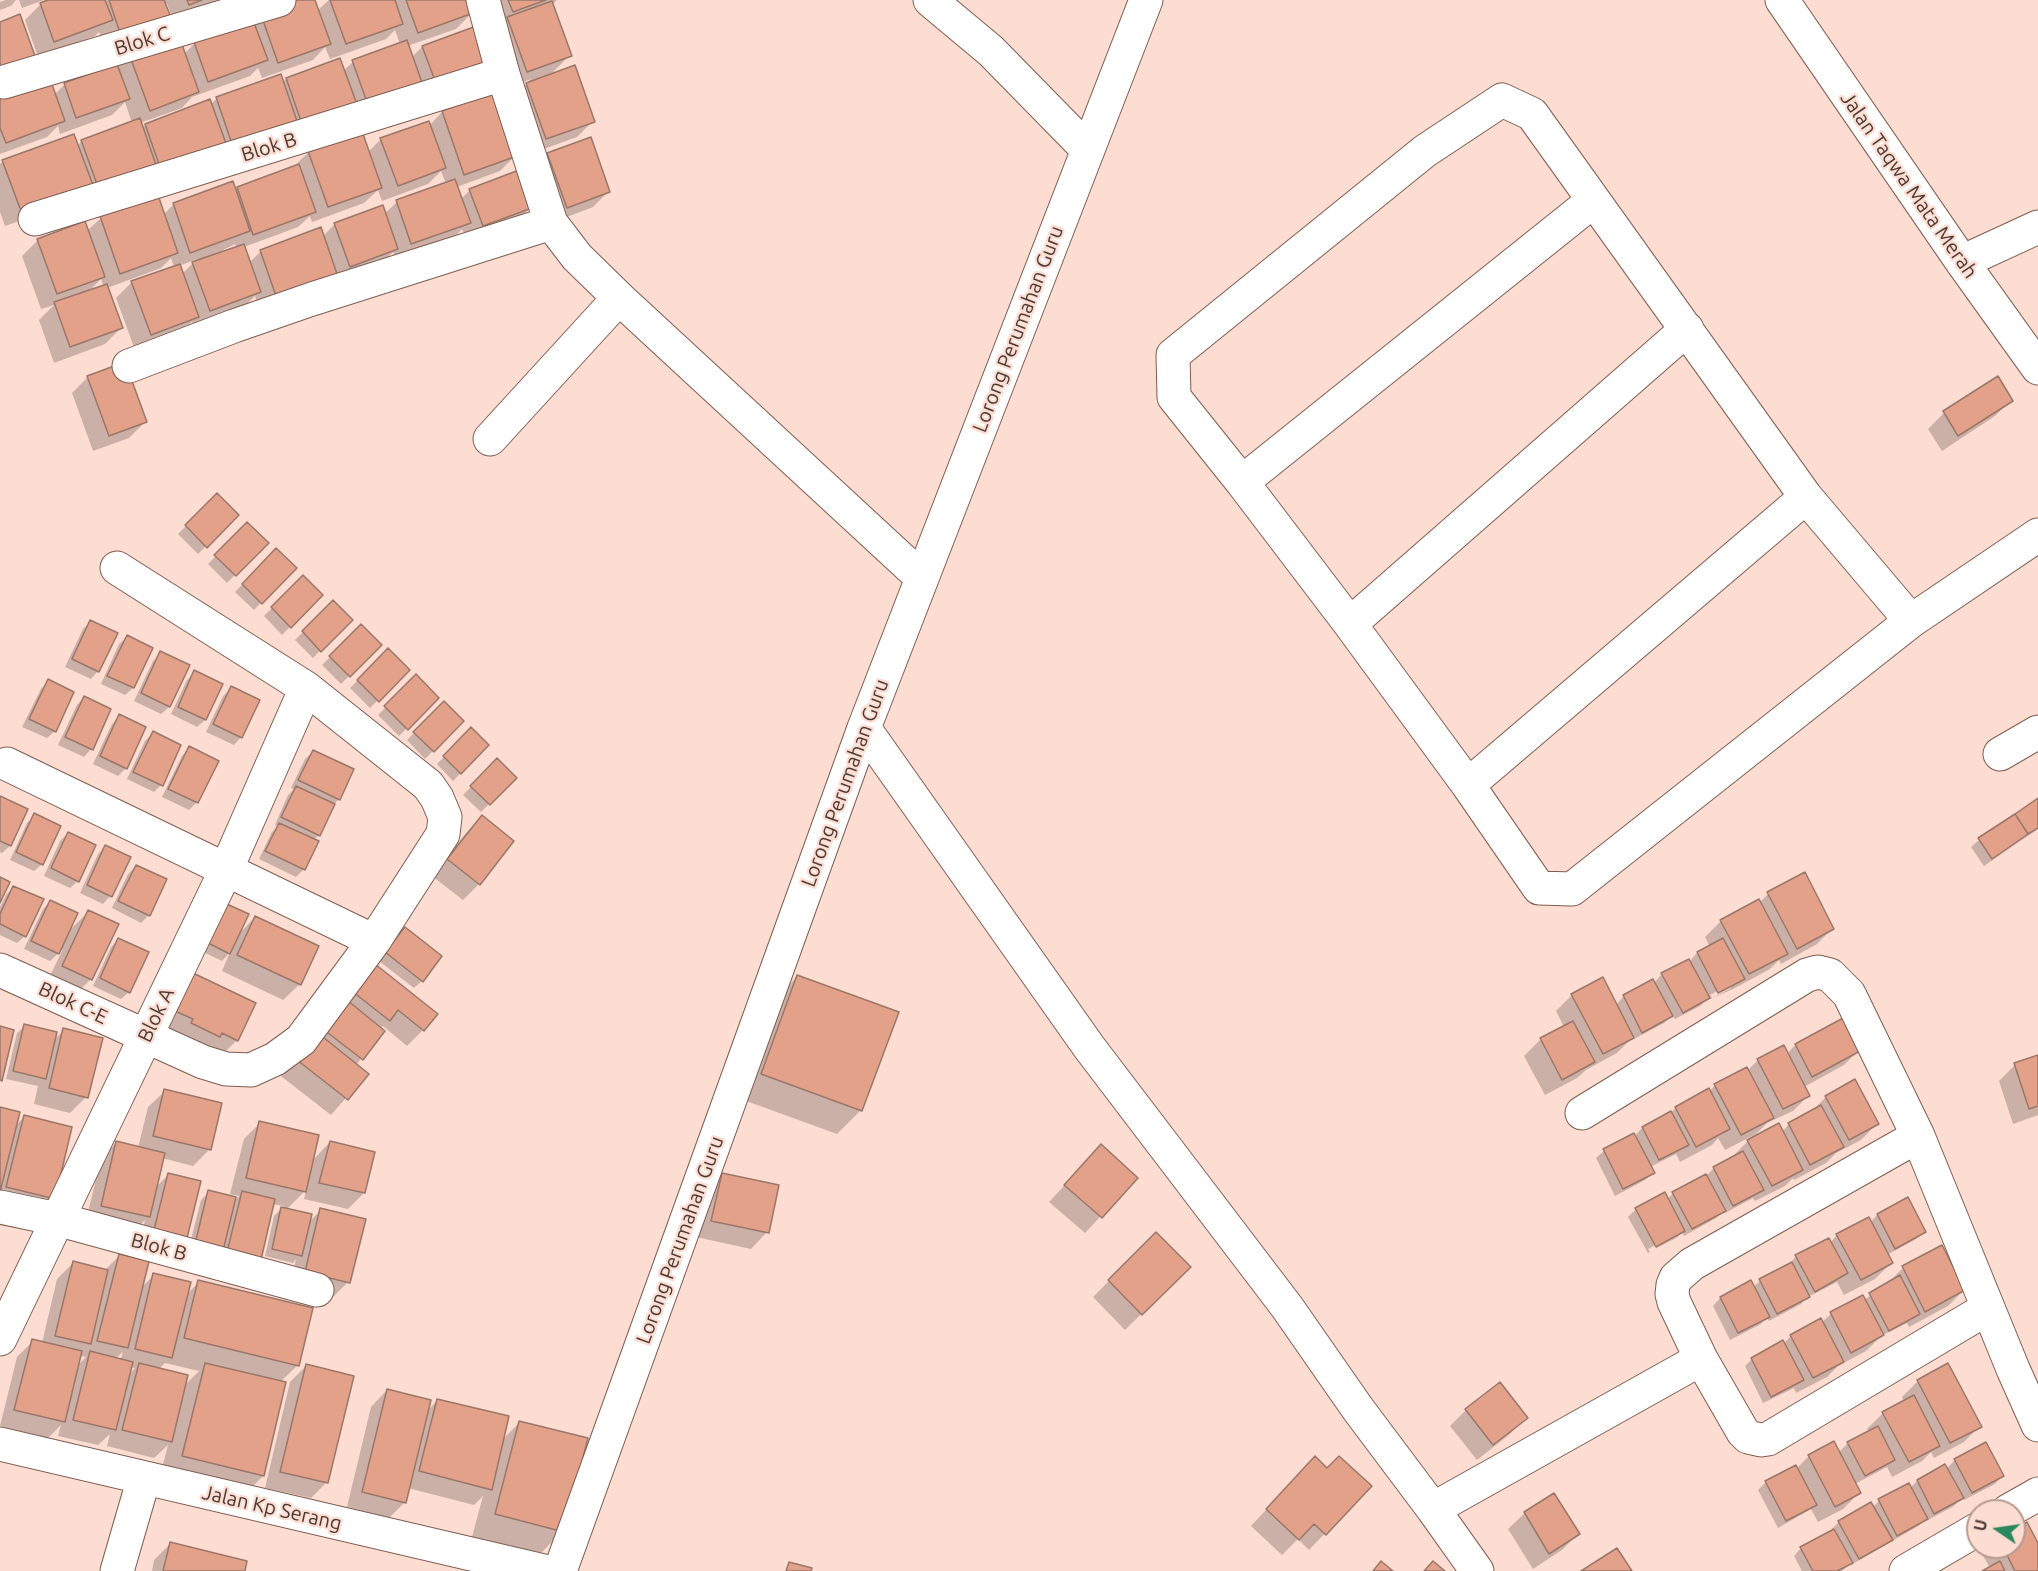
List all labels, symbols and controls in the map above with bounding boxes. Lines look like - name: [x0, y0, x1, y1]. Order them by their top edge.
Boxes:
- street label: Blok C: [111, 21, 173, 61]
- street label: Jalan Taqwa Mata Merah: [1835, 87, 1983, 283]
- street label: Blok B: [238, 127, 300, 167]
- street label: Lorong Perumahan Guru: [968, 222, 1068, 436]
- street label: Lorong Perumahan Guru: [796, 676, 894, 890]
- street label: Blok C-E: [35, 977, 111, 1029]
- street label: Blok A: [133, 984, 179, 1046]
- street label: Lorong Perumahan Guru: [631, 1133, 729, 1347]
- street label: Blok B: [128, 1228, 190, 1266]
- street label: Jalan Kp Serang: [200, 1480, 344, 1536]
- north arrow: [1966, 1499, 2026, 1559]
- text: U: [1970, 1518, 1990, 1533]

